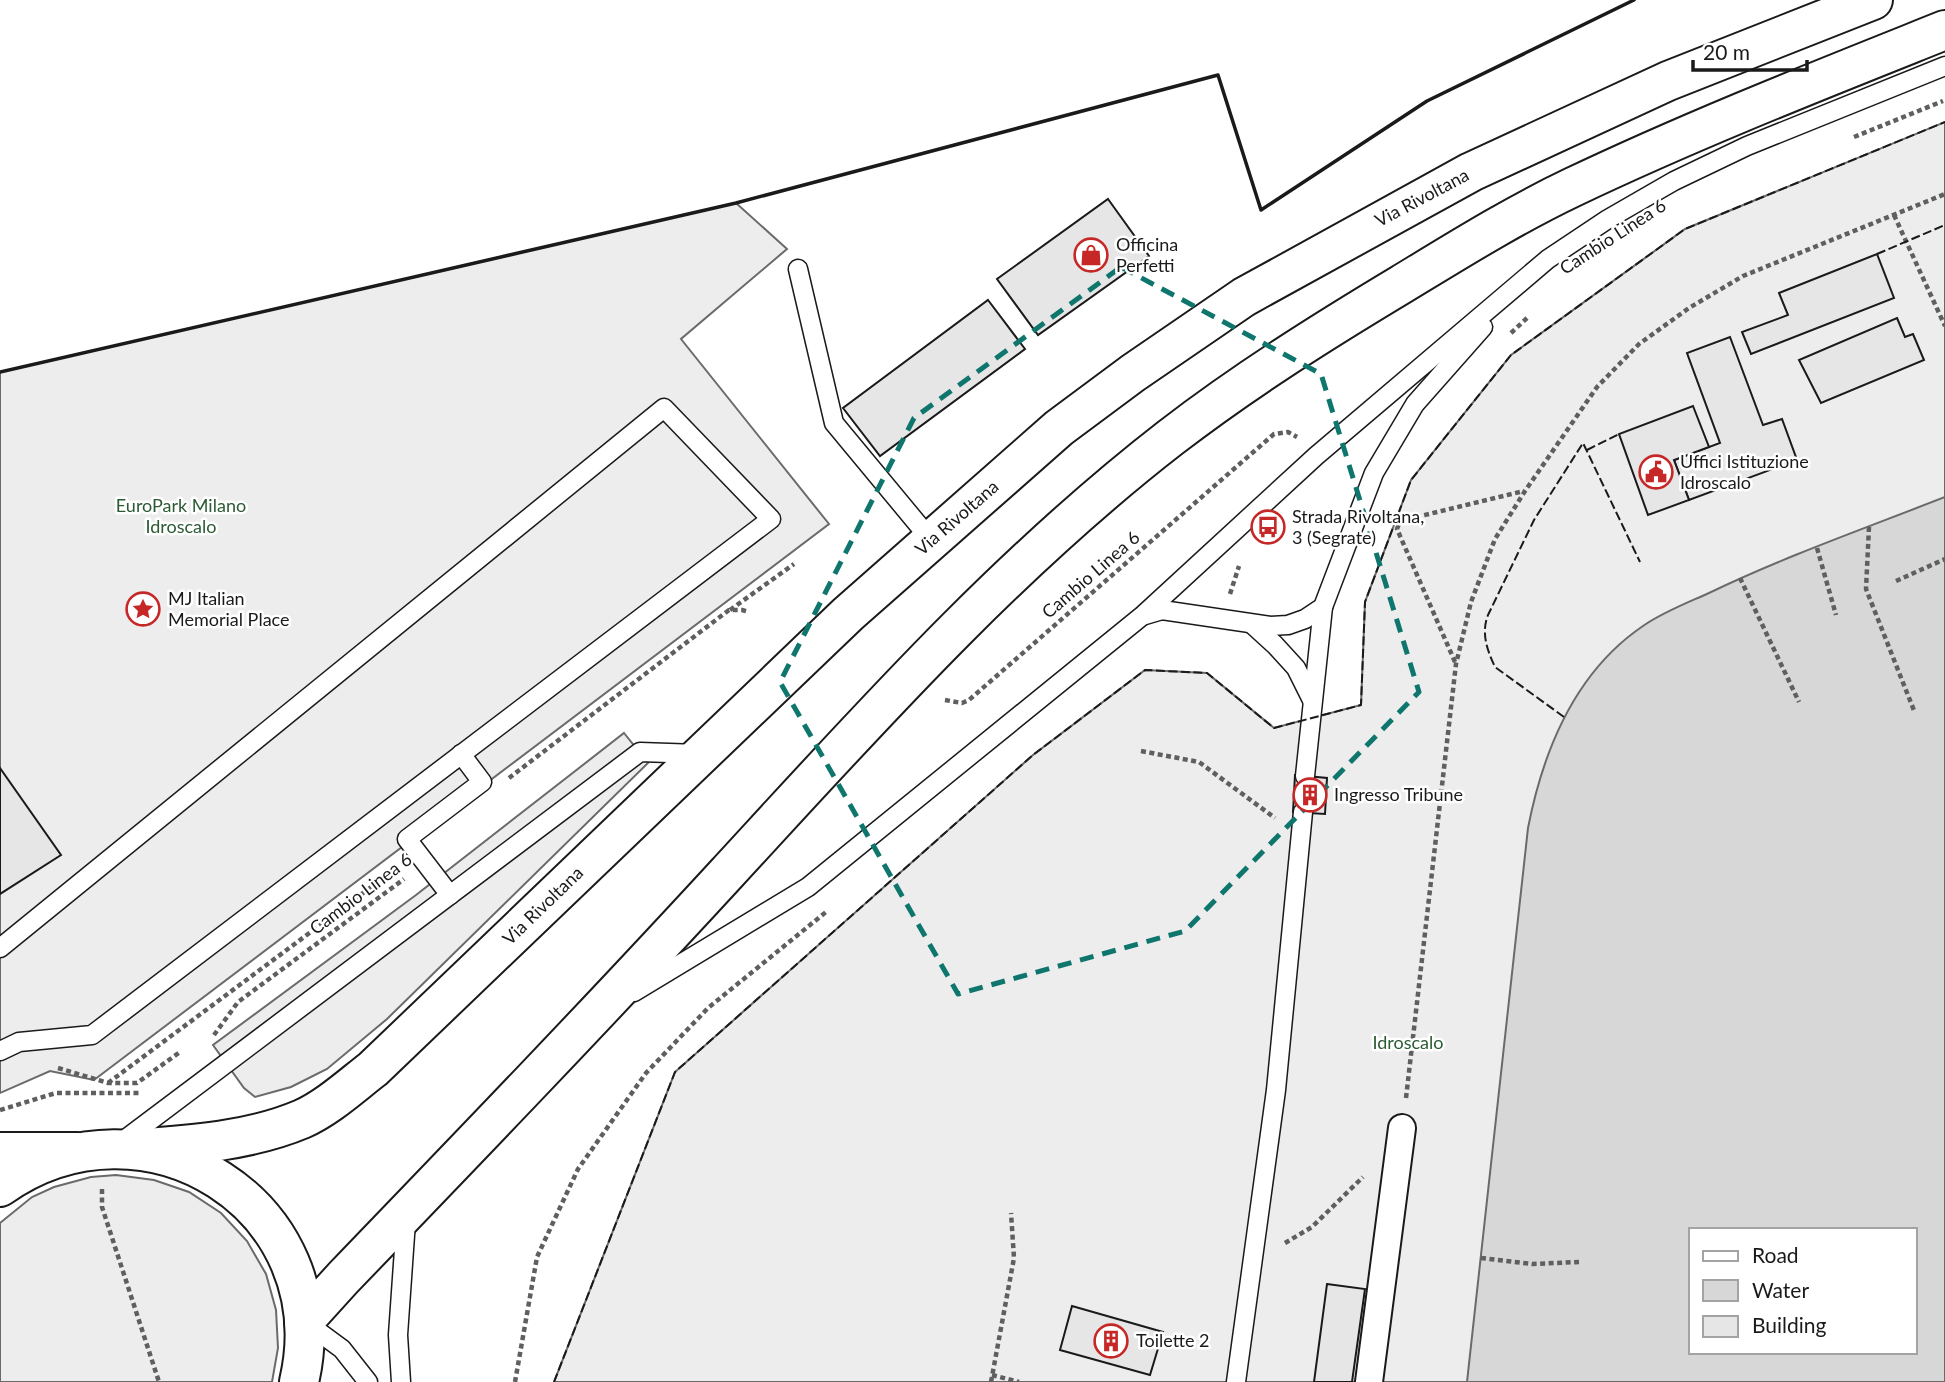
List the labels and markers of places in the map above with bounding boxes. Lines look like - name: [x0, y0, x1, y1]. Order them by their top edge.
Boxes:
- place label: Officina Perfetti: [1116, 233, 1178, 276]
- shop icon: Officina Perfetti: [1072, 236, 1110, 274]
- place label: Uffici Istituzione Idroscalo: [1680, 450, 1809, 493]
- public building icon: Uffici Istituzione Idroscalo: [1637, 453, 1675, 491]
- place label: Strada Rivoltana, 3 (Segrate): [1292, 505, 1424, 548]
- bus stop icon: Strada Rivoltana, 3 (Segrate): [1249, 508, 1287, 546]
- place label: MJ Italian Memorial Place: [168, 587, 290, 630]
- place icon: MJ Italian Memorial Place: [124, 590, 162, 628]
- building icon: Ingresso Tribune: [1291, 776, 1329, 814]
- place label: Ingresso Tribune: [1334, 783, 1463, 805]
- building icon: Toilette 2: [1092, 1322, 1130, 1360]
- place label: Toilette 2: [1136, 1329, 1209, 1351]

